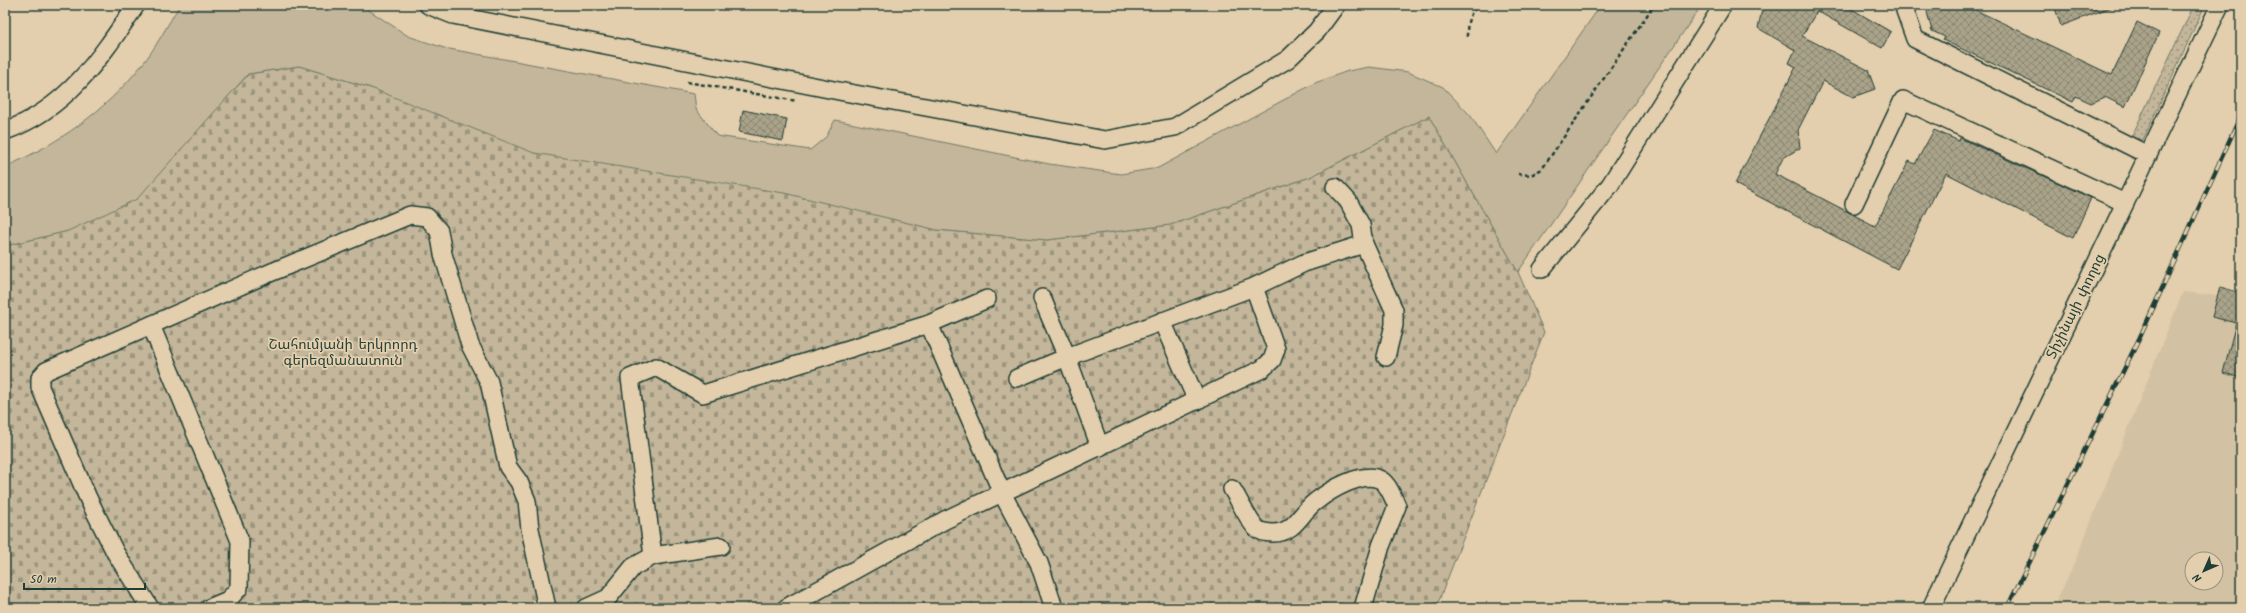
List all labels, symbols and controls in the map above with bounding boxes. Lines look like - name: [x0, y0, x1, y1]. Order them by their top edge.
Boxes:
- street label: Տիչինայի փողոց: [2041, 250, 2111, 363]
- park label: Շահումյանի երկրորդ գերեզմանատուն: [268, 334, 418, 372]
- north arrow: [2184, 551, 2224, 591]
- scale bar: [24, 565, 145, 591]
- text: N: [2189, 569, 2206, 586]
- text: 50 m: [30, 570, 57, 589]

